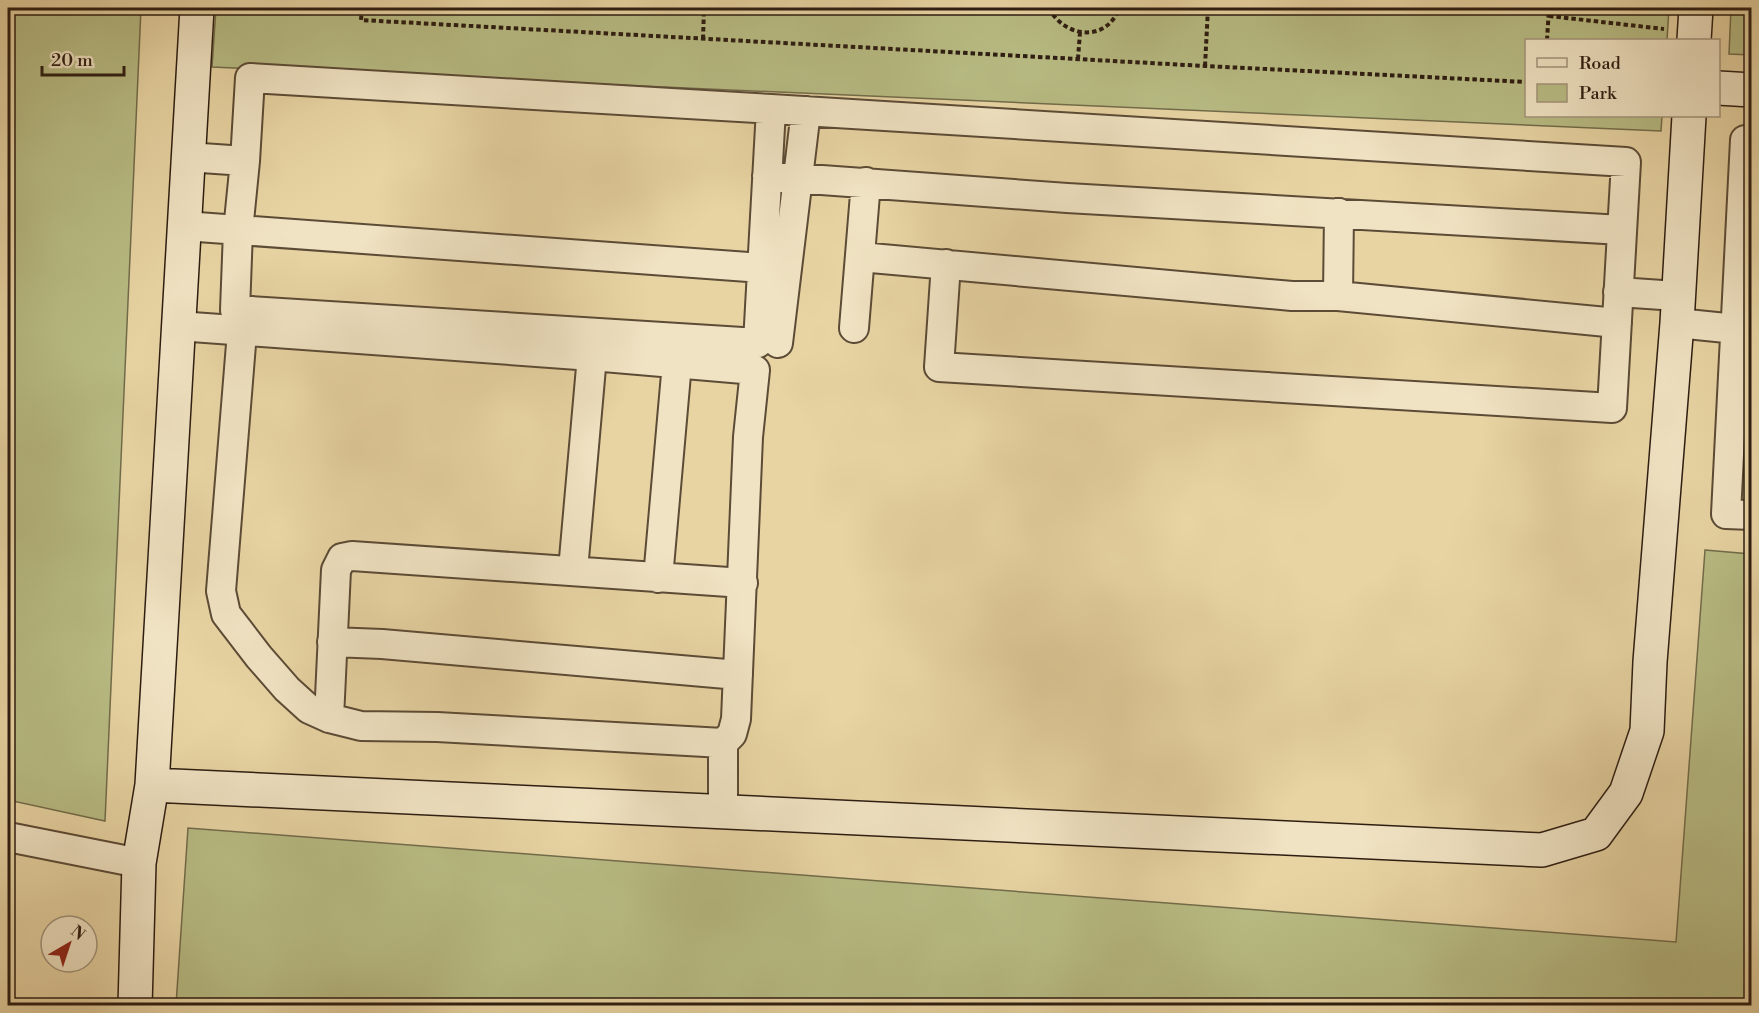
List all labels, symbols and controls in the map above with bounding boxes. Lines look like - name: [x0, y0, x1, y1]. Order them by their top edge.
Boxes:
- scale bar: [42, 39, 124, 77]
- legend: [1525, 39, 1720, 117]
- text: 20 m: [51, 49, 93, 72]
- text: Road: [1579, 52, 1622, 75]
- text: Park: [1579, 82, 1618, 105]
- north arrow: [39, 914, 99, 974]
- text: N: [67, 921, 89, 945]

